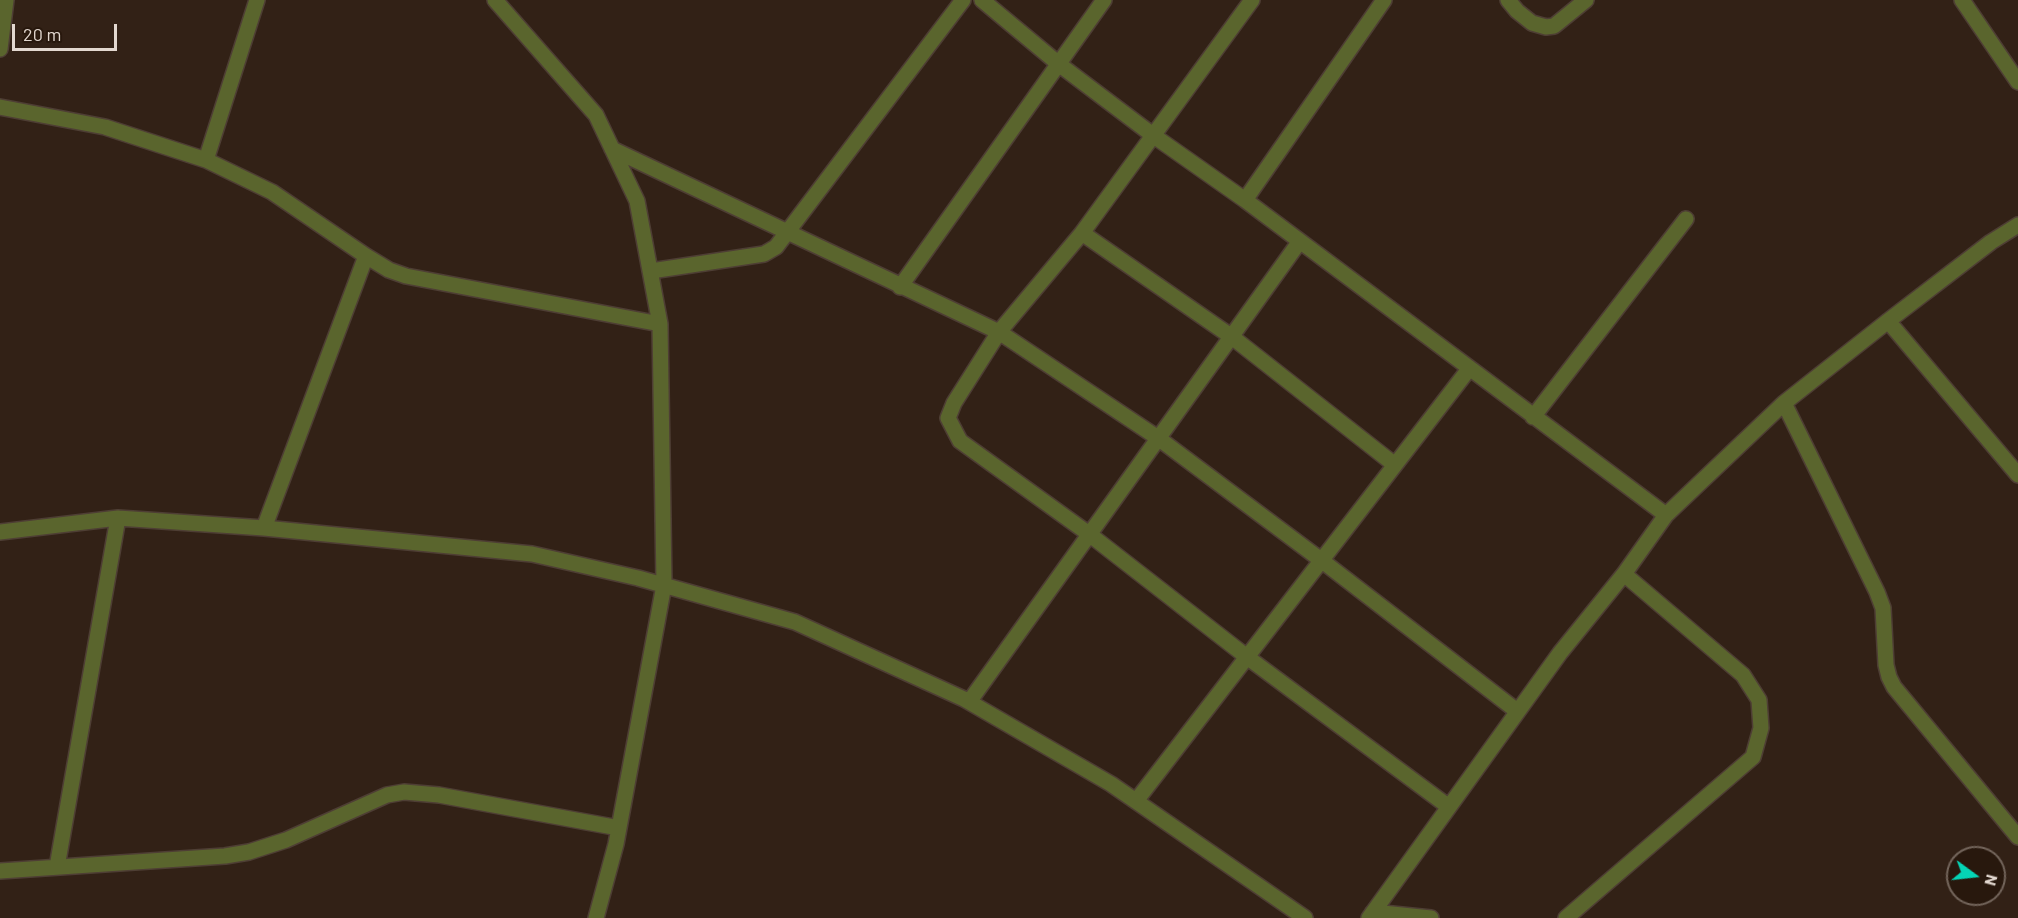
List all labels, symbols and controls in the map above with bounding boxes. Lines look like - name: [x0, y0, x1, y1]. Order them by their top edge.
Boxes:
- scale bar: [15, 12, 120, 50]
- text: 20 m: [23, 23, 61, 45]
- north arrow: [1946, 846, 2006, 906]
- text: N: [1981, 873, 2002, 888]

